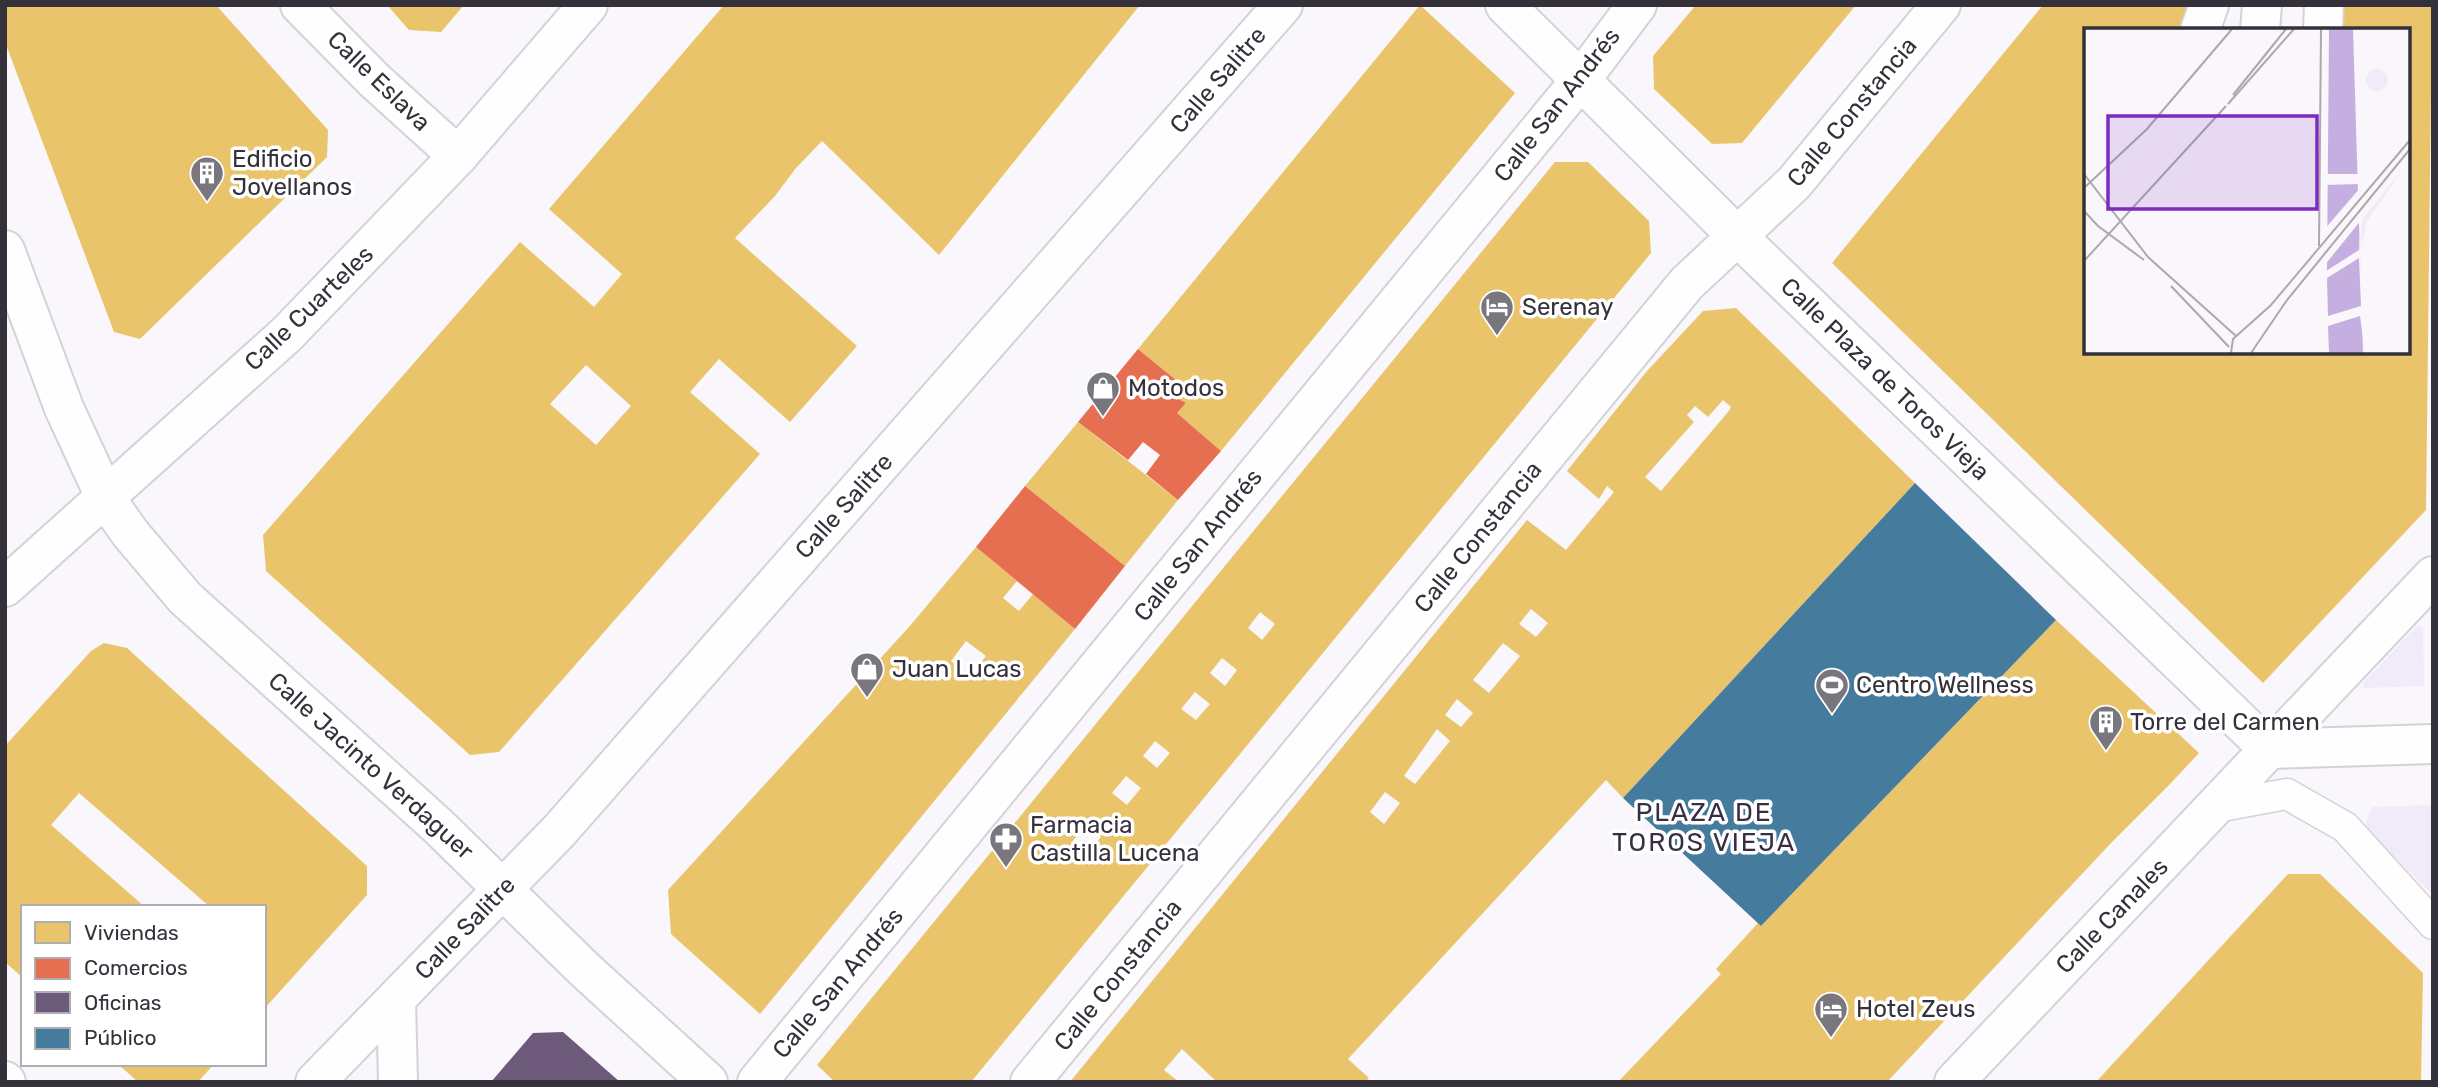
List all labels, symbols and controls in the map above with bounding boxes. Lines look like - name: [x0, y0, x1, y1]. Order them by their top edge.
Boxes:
- street label: Calle Salitre: [1164, 21, 1272, 139]
- street label: Calle San Andrés: [1488, 22, 1626, 188]
- street label: Calle Eslava: [322, 25, 436, 137]
- inset map: [2084, 28, 2410, 354]
- street label: Calle Constancia: [1781, 32, 1923, 192]
- place label: Edificio Jovellanos: [232, 145, 352, 201]
- building icon: Edificio Jovellanos: [188, 154, 226, 203]
- street label: Calle Cuarteles: [239, 240, 379, 376]
- street label: Calle Plaza de Toros Vieja: [1775, 272, 1995, 486]
- hotel icon: Serenay: [1478, 288, 1516, 337]
- place label: Serenay: [1522, 293, 1613, 321]
- shop icon: Motodos: [1084, 369, 1122, 418]
- place label: Motodos: [1128, 374, 1224, 402]
- street label: Calle Salitre: [790, 448, 898, 564]
- street label: Calle Constancia: [1409, 456, 1547, 618]
- street label: Calle San Andrés: [1128, 463, 1268, 627]
- shop icon: Juan Lucas: [848, 650, 886, 699]
- place label: Juan Lucas: [892, 655, 1022, 683]
- sports icon: Centro Wellness: [1813, 666, 1851, 715]
- street label: Calle Jacinto Verdaguer: [263, 667, 479, 865]
- place label: Centro Wellness: [1856, 671, 2034, 699]
- building icon: Torre del Carmen: [2087, 703, 2125, 752]
- place label: Torre del Carmen: [2130, 708, 2320, 736]
- district label: PLAZA DE TOROS VIEJA: [1612, 797, 1796, 858]
- place label: Farmacia Castilla Lucena: [1030, 811, 1200, 867]
- pharmacy icon: Farmacia Castilla Lucena: [987, 820, 1025, 869]
- street label: Calle Canales: [2050, 853, 2174, 979]
- street label: Calle Salitre: [409, 871, 521, 985]
- street label: Calle Constancia: [1049, 894, 1187, 1056]
- street label: Calle San Andrés: [767, 902, 909, 1064]
- legend: [21, 905, 266, 1066]
- text: Viviendas: [84, 920, 179, 945]
- text: Comercios: [84, 955, 188, 980]
- text: Oficinas: [84, 990, 161, 1015]
- hotel icon: Hotel Zeus: [1812, 990, 1850, 1039]
- place label: Hotel Zeus: [1856, 995, 1976, 1023]
- text: Público: [84, 1025, 156, 1050]

